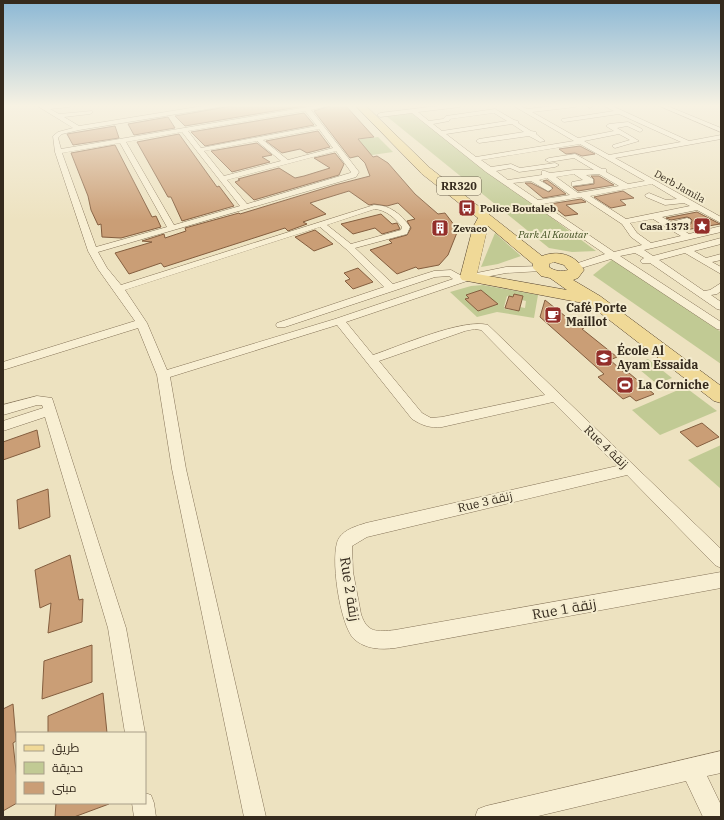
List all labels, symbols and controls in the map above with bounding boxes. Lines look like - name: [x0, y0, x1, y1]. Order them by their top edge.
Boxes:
- street label: Derb Jamila: [652, 167, 708, 206]
- road number: RR320: [437, 177, 481, 195]
- bus stop icon: Police Boutaleb: [457, 198, 477, 218]
- place label: Police Boutaleb: [480, 202, 556, 215]
- place icon: Casa 1373: [692, 216, 712, 236]
- building icon: Zevaco: [430, 218, 450, 238]
- place label: Casa 1373: [640, 220, 689, 233]
- place label: Zevaco: [453, 222, 488, 235]
- park label: Park Al Kaoutar: [517, 228, 588, 241]
- place label: Café Porte Maillot: [566, 300, 627, 329]
- cafe icon: Café Porte Maillot: [543, 305, 563, 325]
- place label: École Al Ayam Essaida: [617, 342, 698, 372]
- school or university icon: École Al Ayam Essaida: [594, 348, 614, 368]
- sports icon: La Corniche: [615, 375, 635, 395]
- place label: La Corniche: [638, 377, 709, 392]
- street label: Rue 4 زنقة: [581, 422, 632, 471]
- street label: Rue 3 زنقة: [456, 488, 514, 515]
- street label: Rue 2 زنقة: [336, 556, 364, 622]
- street label: Rue 1 زنقة: [530, 595, 598, 623]
- legend: [16, 732, 146, 804]
- text: طريق: [52, 740, 80, 755]
- text: حديقة: [52, 760, 83, 775]
- text: مبنى: [52, 780, 77, 795]

